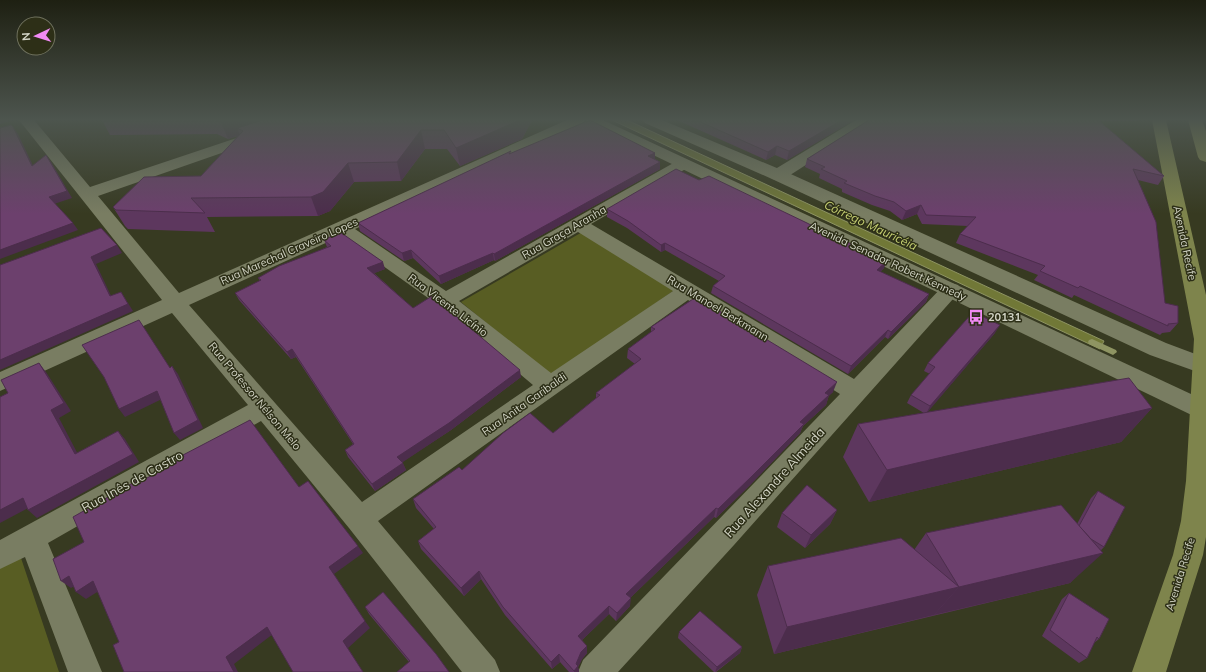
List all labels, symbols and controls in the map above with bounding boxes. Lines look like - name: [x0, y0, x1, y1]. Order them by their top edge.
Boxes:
- north arrow: [16, 16, 56, 56]
- text: N: [19, 32, 33, 41]
- water label: Córrego Mauricéia: [822, 197, 920, 253]
- street label: Rua Graça Aranha: [519, 202, 609, 262]
- street label: Avenida Recife: [1170, 204, 1200, 282]
- street label: Rua Marechal Craveiro Lopes: [218, 214, 360, 288]
- street label: Avenida Senador Robert Kennedy: [807, 218, 969, 304]
- street label: Rua Vicente Licínio: [405, 270, 491, 340]
- street label: Rua Manoel Berkmann: [665, 272, 771, 344]
- bus stop icon: 20131: [967, 308, 985, 326]
- place label: 20131: [988, 310, 1021, 324]
- street label: Rua Professor Nélson Melo: [206, 339, 304, 453]
- street label: Rua Anita Garibaldi: [479, 370, 569, 438]
- street label: Rua Alexandre Almeida: [720, 424, 828, 540]
- street label: Rua Inês de Castro: [79, 447, 185, 515]
- street label: Avenida Recife: [1162, 536, 1198, 612]

